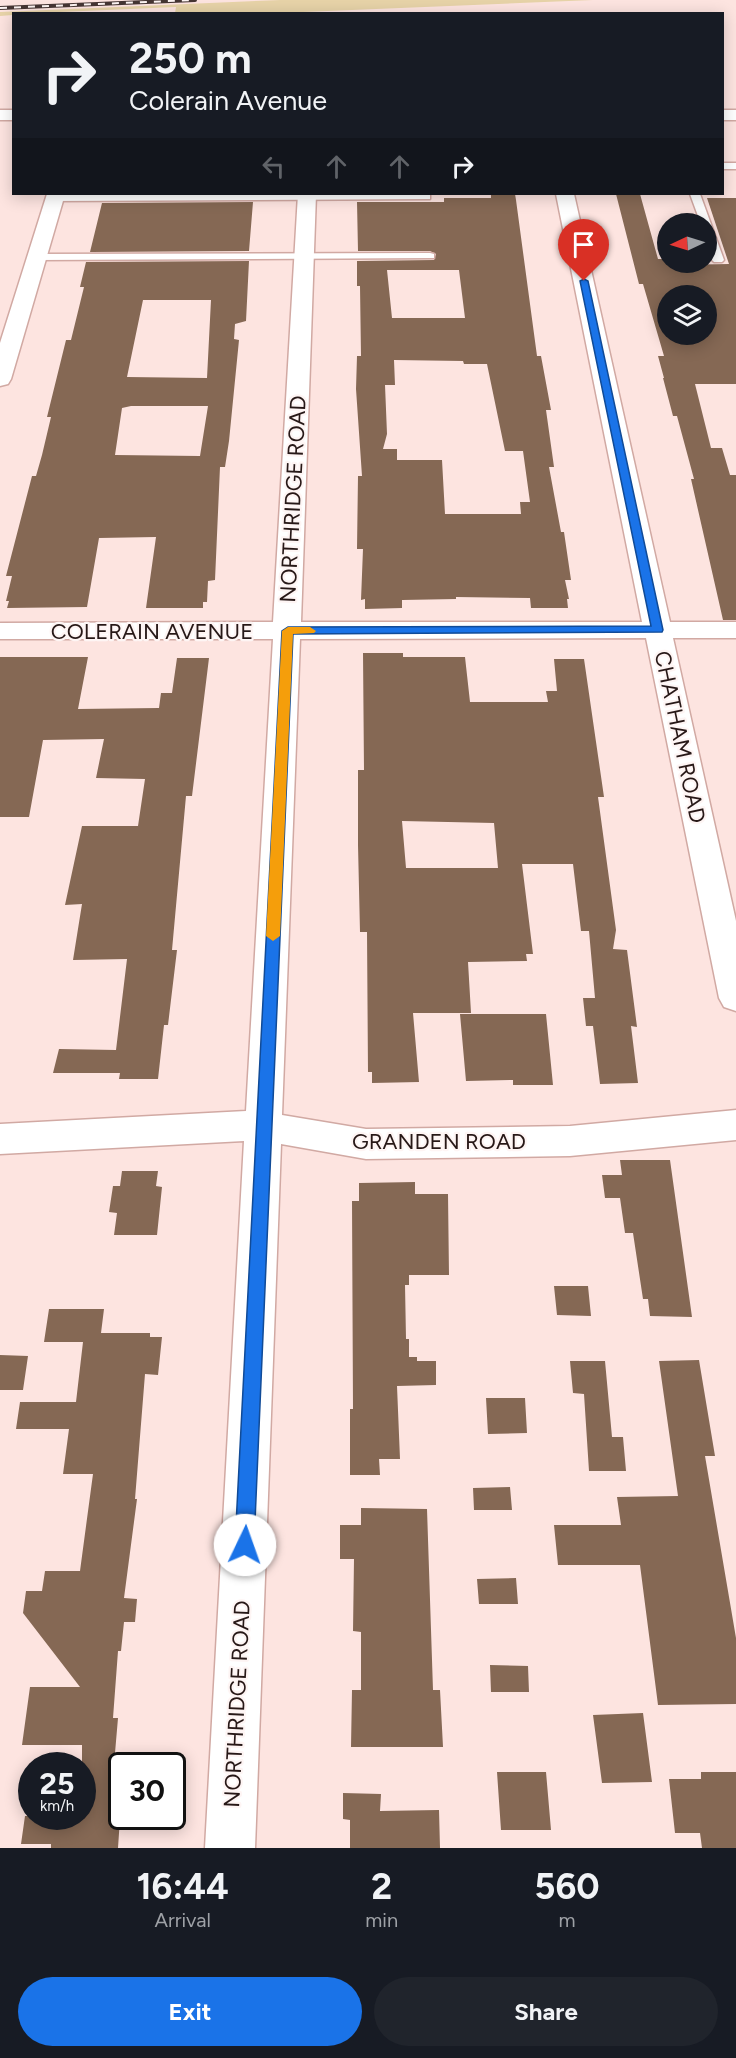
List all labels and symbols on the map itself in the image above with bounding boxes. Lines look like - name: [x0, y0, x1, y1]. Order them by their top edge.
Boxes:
- north arrow: [657, 213, 717, 273]
- pin: [558, 219, 609, 281]
- street label: NORTHRIDGE ROAD: [274, 395, 312, 603]
- street label: COLERAIN AVENUE: [51, 618, 253, 645]
- street label: CHATHAM ROAD: [649, 648, 711, 826]
- street label: GRANDEN ROAD: [352, 1128, 526, 1155]
- position arrow: [213, 1513, 277, 1577]
- street label: NORTHRIDGE ROAD: [218, 1600, 256, 1808]
- speed limit sign: 30: [108, 1752, 186, 1830]

